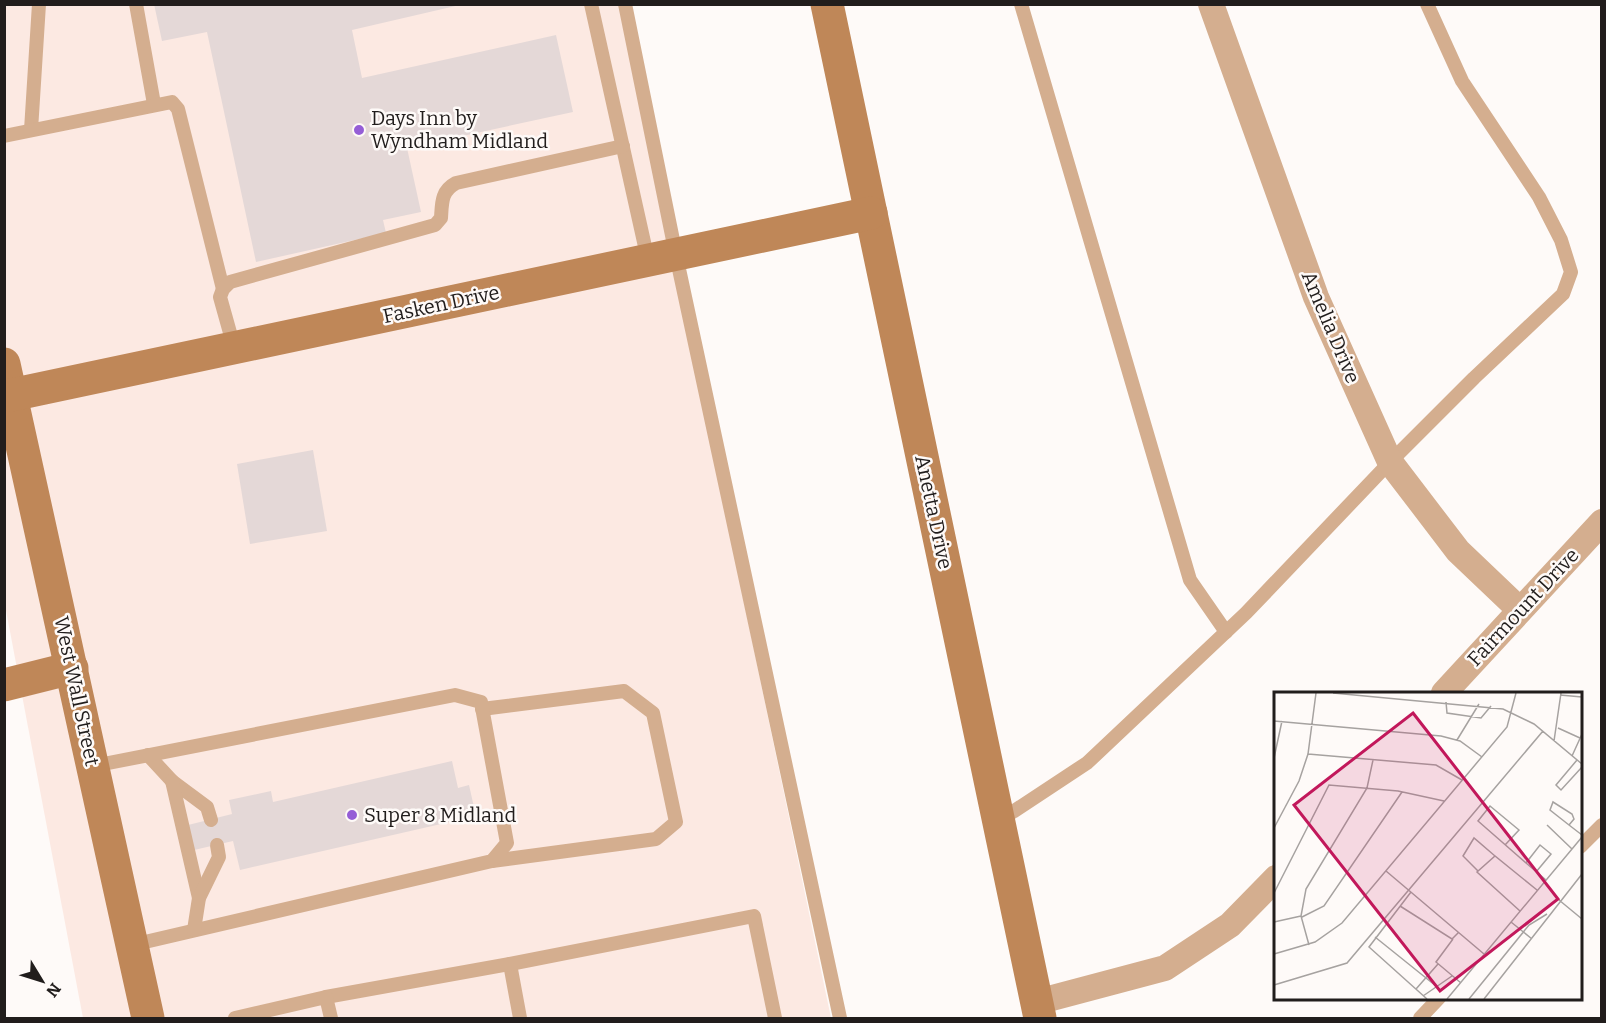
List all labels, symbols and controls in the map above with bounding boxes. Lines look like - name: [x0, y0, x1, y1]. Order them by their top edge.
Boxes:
- place label: Days Inn by Wyndham Midland: [371, 106, 548, 153]
- marker: Days Inn by Wyndham Midland: [352, 123, 366, 137]
- street label: Amelia Drive: [1297, 267, 1365, 387]
- street label: Fasken Drive: [380, 280, 502, 328]
- street label: Anetta Drive: [910, 453, 958, 571]
- street label: Fairmount Drive: [1462, 543, 1584, 671]
- street label: West Wall Street: [49, 614, 105, 768]
- inset map: [1274, 692, 1582, 999]
- place label: Super 8 Midland: [364, 803, 517, 827]
- marker: Super 8 Midland: [345, 808, 359, 822]
- north arrow: [12, 951, 72, 1011]
- text: N: [42, 979, 65, 1001]

